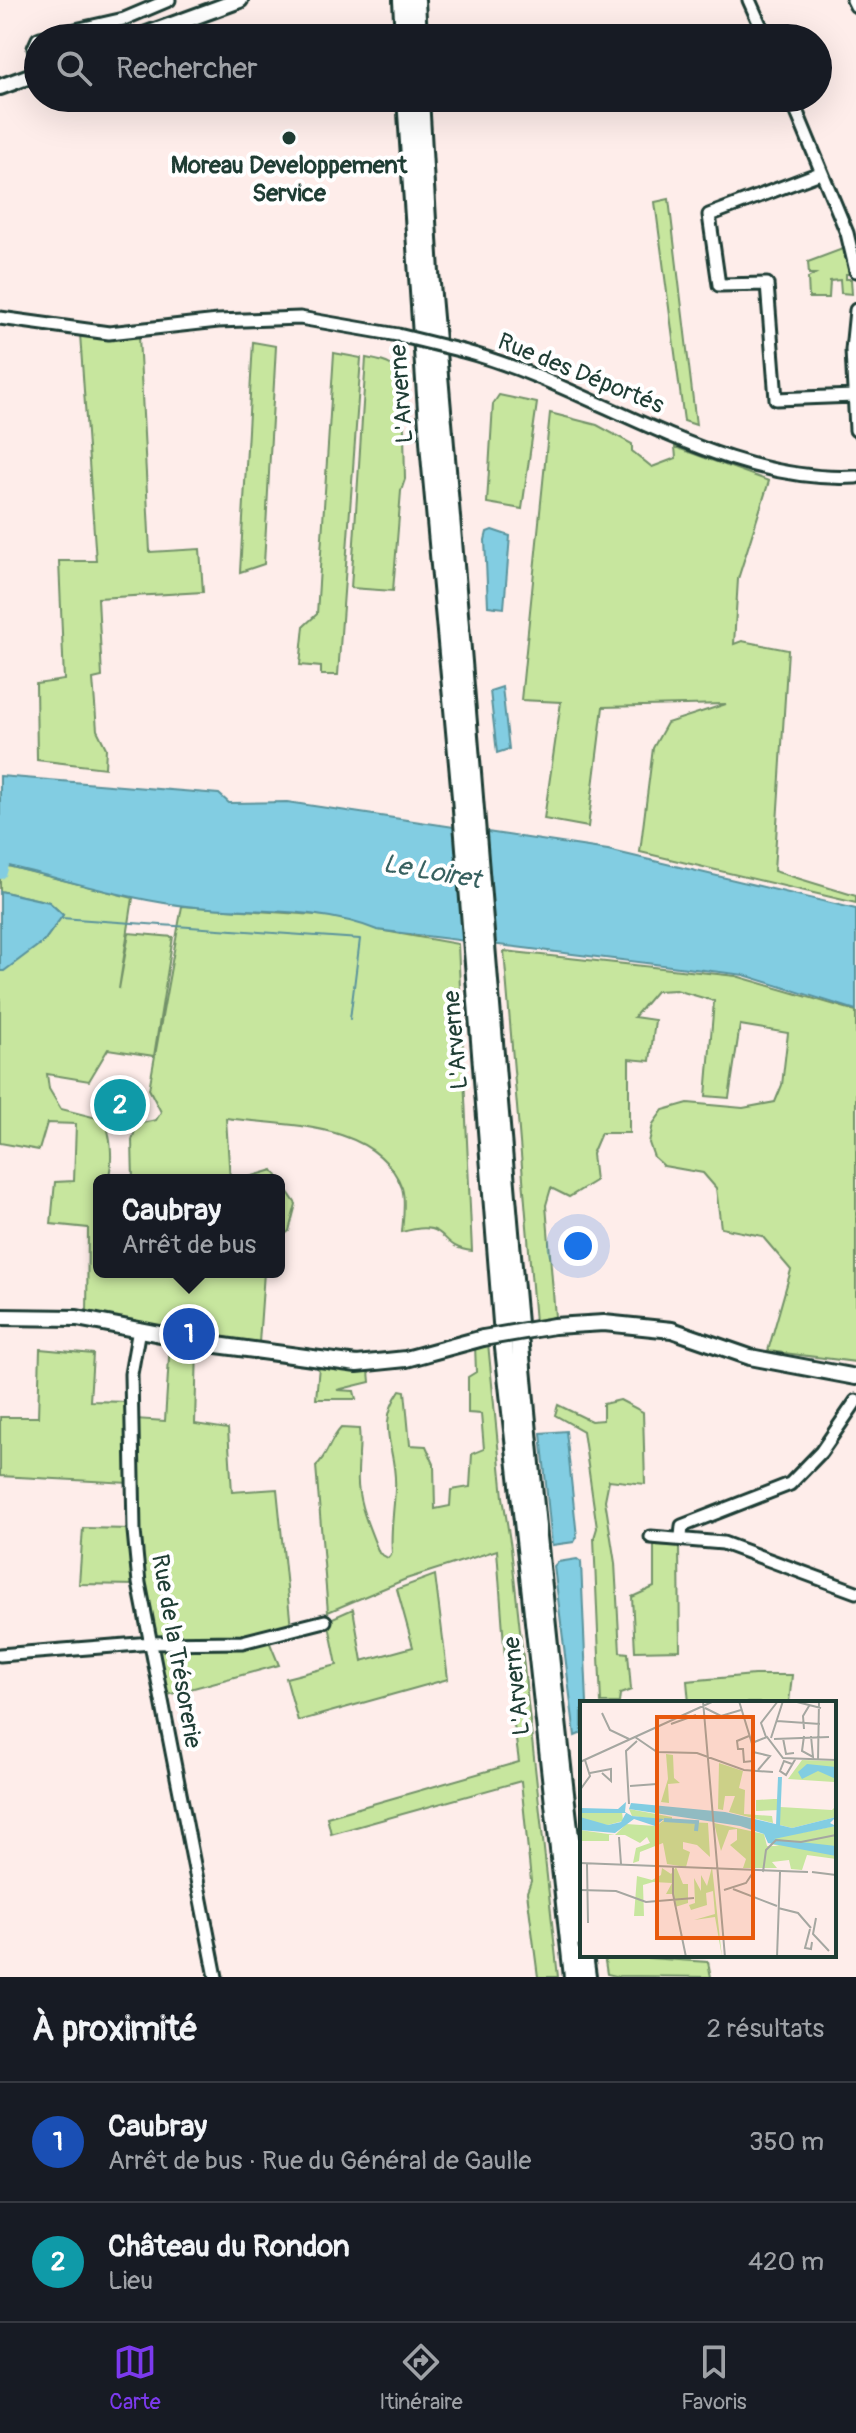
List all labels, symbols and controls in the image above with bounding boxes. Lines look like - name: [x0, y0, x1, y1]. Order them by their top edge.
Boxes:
- search box: [24, 24, 832, 112]
- icon: search: [52, 46, 96, 90]
- text: Rechercher: [116, 50, 258, 87]
- marker: Moreau Developpement Service: [280, 129, 298, 147]
- place label: Moreau Developpement Service: [171, 151, 408, 208]
- street label: Rue des Déportés: [494, 327, 668, 420]
- street label: L'Arverne: [384, 343, 419, 444]
- water label: Le Loiret: [381, 848, 486, 897]
- street label: L'Arverne: [437, 989, 474, 1091]
- pin: 2: [94, 1075, 146, 1135]
- popup: [93, 1174, 285, 1278]
- text: Caubray: [122, 1192, 221, 1229]
- your location: [558, 1226, 598, 1266]
- text: Arrêt de bus: [122, 1229, 256, 1261]
- pin: 1: [163, 1304, 215, 1364]
- street label: Rue de la Trésorerie: [145, 1552, 208, 1750]
- street label: L'Arverne: [497, 1635, 536, 1737]
- inset map: [580, 1701, 836, 1957]
- text: À proximité: [32, 2008, 198, 2051]
- text: 2 résultats: [706, 2013, 824, 2045]
- text: Caubray: [108, 2108, 207, 2145]
- text: 1: [53, 2126, 63, 2158]
- text: 350 m: [749, 2126, 824, 2158]
- text: Arrêt de bus · Rue du Général de Gaulle: [108, 2145, 531, 2177]
- text: Château du Rondon: [108, 2228, 350, 2265]
- text: 2: [51, 2246, 65, 2278]
- text: 420 m: [748, 2246, 824, 2278]
- text: Lieu: [108, 2265, 153, 2297]
- tab: Carte: [109, 2340, 161, 2416]
- tab: Itinéraire: [379, 2340, 463, 2416]
- tab: Favoris: [681, 2340, 747, 2416]

